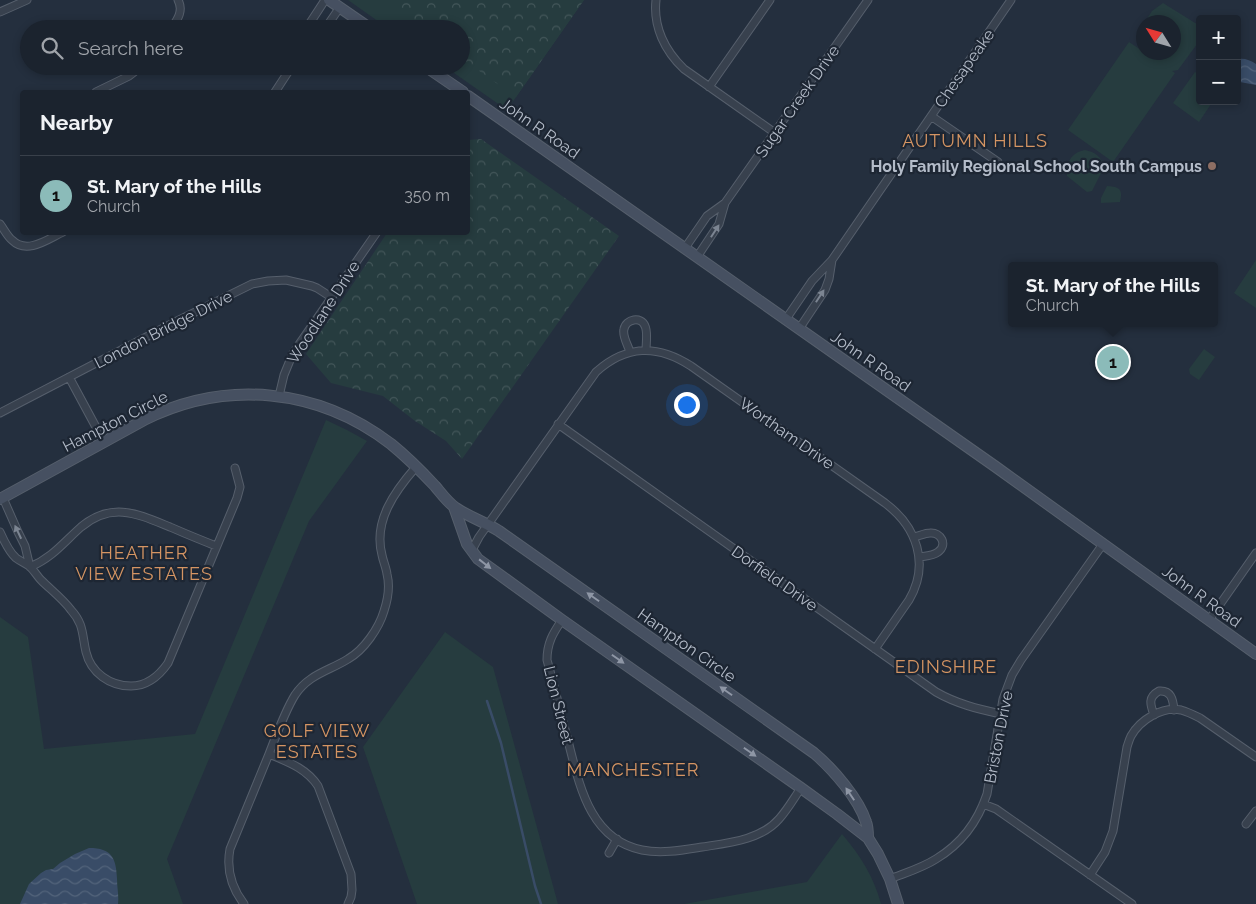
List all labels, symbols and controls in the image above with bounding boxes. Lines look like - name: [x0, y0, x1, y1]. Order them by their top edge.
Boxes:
- north arrow: [1136, 15, 1181, 60]
- map controls: [1196, 15, 1241, 105]
- button: +: [1196, 15, 1241, 60]
- search box: [20, 20, 470, 75]
- street label: Chesapeake: [930, 25, 998, 111]
- icon: search: [38, 34, 66, 62]
- text: Search here: [78, 37, 184, 59]
- street label: Sugar Creek Drive: [751, 41, 843, 161]
- button: −: [1196, 60, 1241, 105]
- street label: John R Road: [496, 94, 583, 163]
- text: Nearby: [40, 110, 113, 135]
- district label: AUTUMN HILLS: [902, 130, 1048, 151]
- place label: Holy Family Regional School South Campus: [871, 157, 1202, 176]
- marker: Holy Family Regional School South Campus: [1206, 160, 1218, 172]
- text: St. Mary of the Hills: [87, 175, 261, 197]
- text: 1: [52, 186, 60, 205]
- text: 350 m: [404, 186, 450, 205]
- text: Church: [87, 197, 140, 216]
- one-way arrow: [710, 225, 719, 238]
- street label: Woodlane Drive: [283, 257, 364, 367]
- popup: [1008, 262, 1218, 327]
- text: St. Mary of the Hills: [1026, 274, 1200, 296]
- street label: London Bridge Drive: [91, 286, 235, 372]
- one-way arrow: [816, 290, 825, 303]
- text: Church: [1026, 296, 1079, 315]
- street label: John R Road: [827, 327, 914, 396]
- pin: 1: [1097, 343, 1129, 381]
- street label: Hampton Circle: [60, 387, 171, 456]
- your location: [674, 392, 700, 418]
- street label: Wortham Drive: [736, 394, 838, 473]
- one-way arrow: [14, 525, 22, 539]
- district label: HEATHER VIEW ESTATES: [75, 542, 213, 584]
- street label: Dorfield Drive: [728, 542, 821, 615]
- one-way arrow: [479, 559, 492, 570]
- street label: John R Road: [1159, 561, 1245, 631]
- one-way arrow: [587, 592, 600, 602]
- street label: Hampton Circle: [634, 605, 739, 686]
- one-way arrow: [611, 654, 624, 664]
- district label: EDINSHIRE: [895, 656, 997, 677]
- street label: Lion Street: [540, 664, 578, 747]
- one-way arrow: [719, 686, 733, 696]
- street label: Briston Drive: [980, 689, 1017, 785]
- district label: GOLF VIEW ESTATES: [264, 720, 370, 762]
- one-way arrow: [744, 747, 757, 757]
- district label: MANCHESTER: [567, 759, 699, 780]
- one-way arrow: [846, 787, 855, 800]

